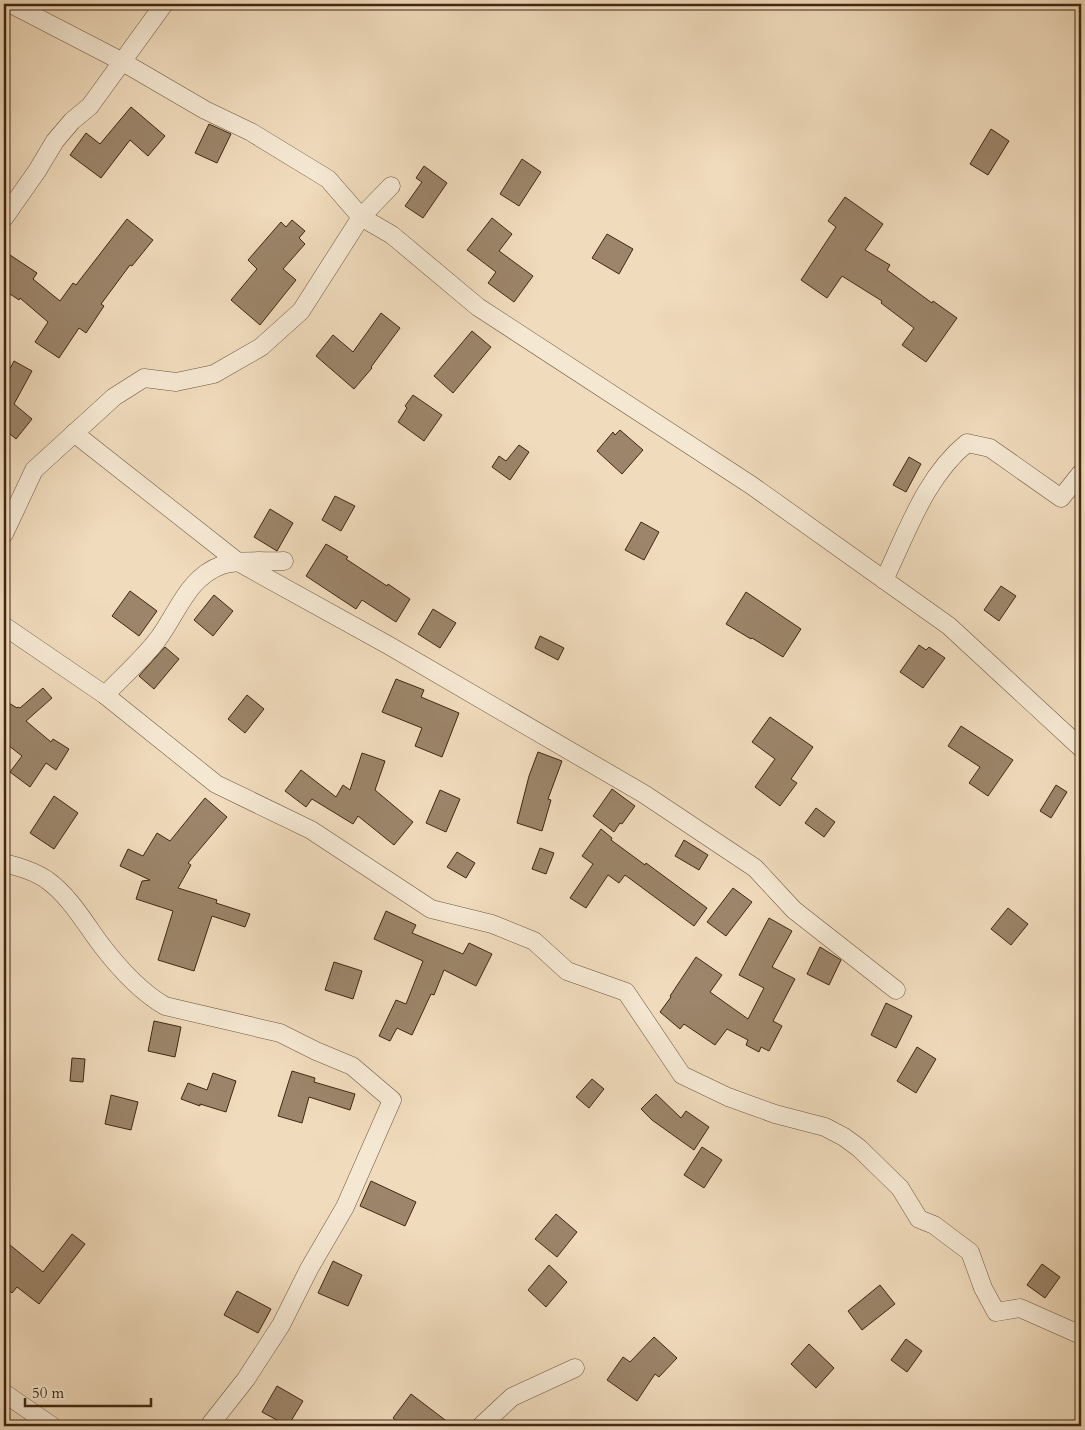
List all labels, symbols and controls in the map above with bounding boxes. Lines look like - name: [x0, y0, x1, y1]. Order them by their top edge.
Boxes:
- scale bar: [25, 1375, 151, 1407]
- text: 50 m: [32, 1383, 64, 1403]

